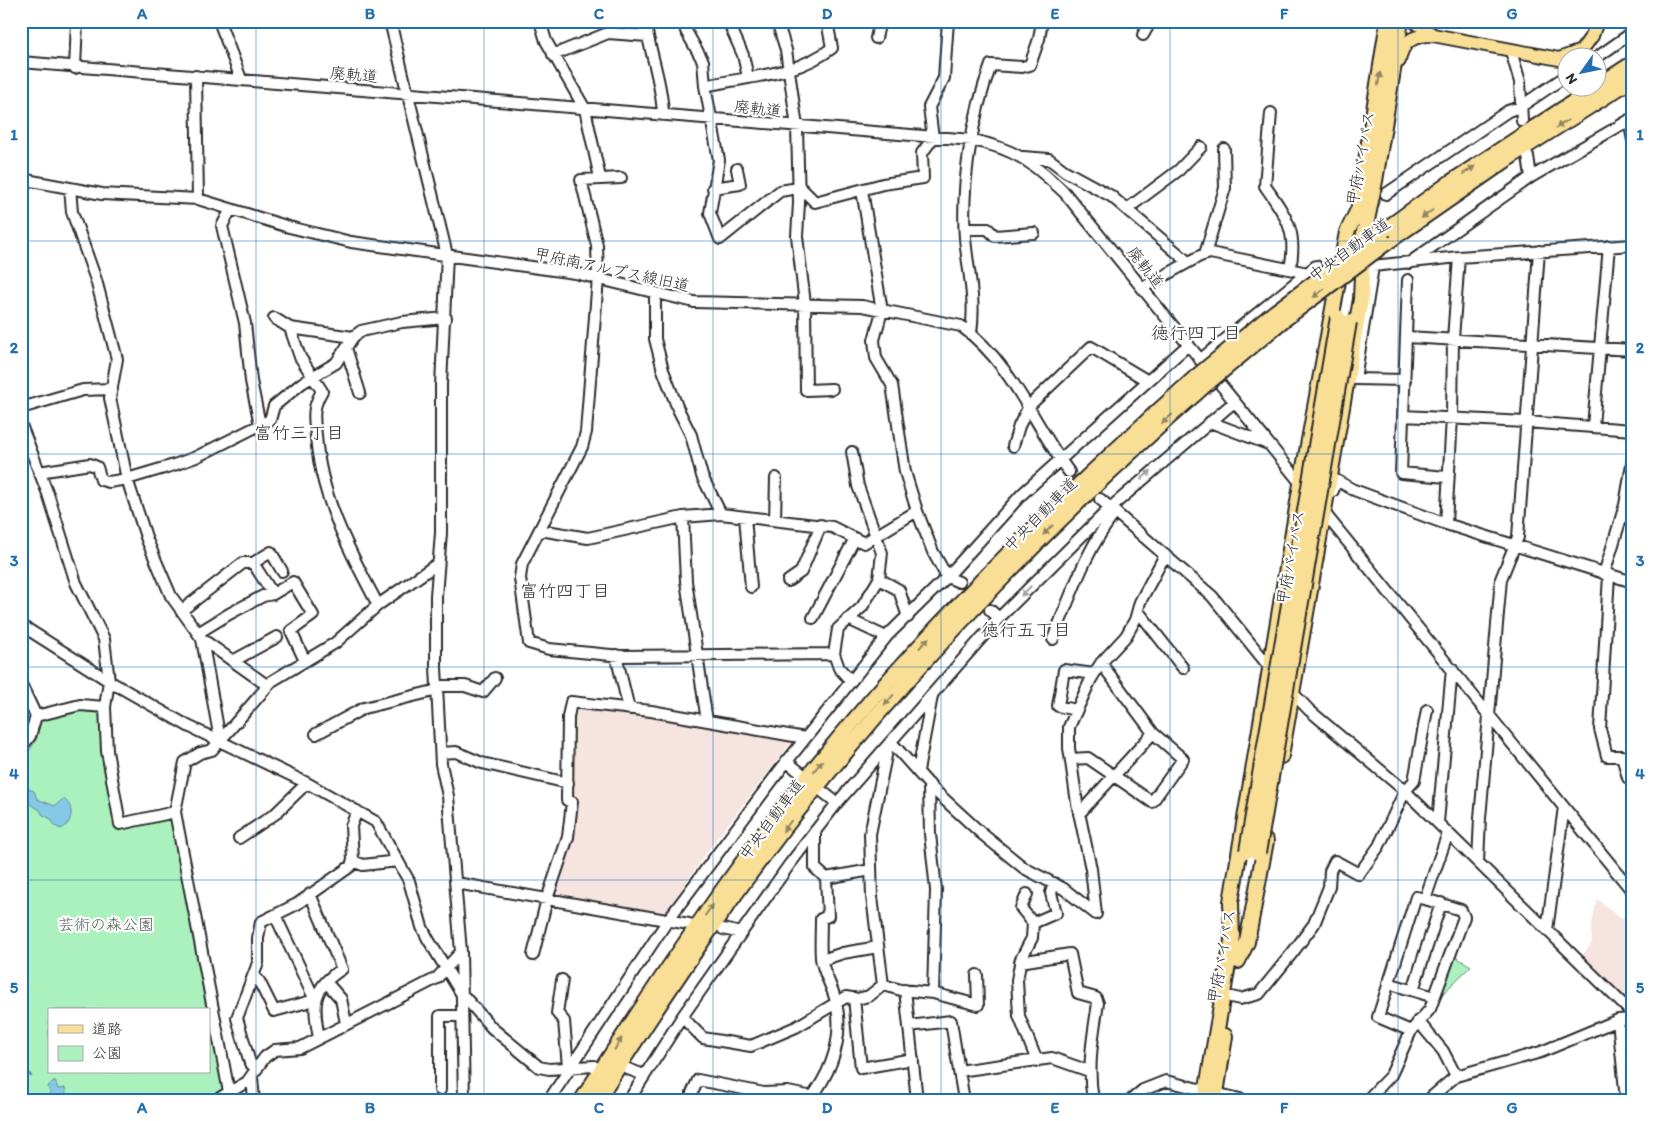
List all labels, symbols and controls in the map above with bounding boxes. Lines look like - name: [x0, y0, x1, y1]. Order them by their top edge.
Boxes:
- text: A: [136, 4, 148, 23]
- text: B: [365, 4, 376, 23]
- text: C: [594, 4, 605, 23]
- text: D: [822, 4, 833, 23]
- text: E: [1051, 4, 1060, 23]
- text: F: [1280, 4, 1289, 23]
- text: G: [1506, 4, 1518, 23]
- north arrow: [1556, 48, 1606, 98]
- street label: 廃軌道: [329, 63, 379, 86]
- text: N: [1562, 70, 1581, 87]
- one-way arrow: [1375, 71, 1383, 87]
- street label: 廃軌道: [733, 97, 783, 120]
- street label: 甲府バイパス: [1343, 109, 1378, 207]
- one-way arrow: [1555, 119, 1569, 128]
- text: 1: [10, 125, 18, 144]
- text: 1: [1636, 125, 1644, 144]
- one-way arrow: [1462, 166, 1475, 175]
- one-way arrow: [1420, 209, 1434, 219]
- street label: 中央自動車道: [1305, 214, 1394, 285]
- street label: 廃軌道: [1123, 243, 1168, 292]
- street label: 甲府南アルプス線旧道: [532, 244, 691, 295]
- one-way arrow: [1313, 287, 1326, 298]
- district label: 徳行四丁目: [1151, 322, 1241, 344]
- text: 2: [10, 338, 19, 357]
- text: 2: [1636, 338, 1645, 357]
- one-way arrow: [1161, 413, 1173, 425]
- district label: 富竹三丁目: [254, 422, 344, 444]
- one-way arrow: [1140, 469, 1152, 481]
- street label: 中央自動車道: [1000, 474, 1081, 555]
- street label: 甲府バイパス: [1273, 508, 1308, 606]
- one-way arrow: [1042, 524, 1054, 536]
- text: 3: [10, 551, 19, 570]
- text: 3: [1636, 551, 1645, 570]
- district label: 富竹四丁目: [520, 580, 610, 602]
- one-way arrow: [1020, 585, 1032, 597]
- district label: 徳行五丁目: [981, 619, 1071, 641]
- one-way arrow: [918, 637, 930, 649]
- one-way arrow: [884, 693, 895, 706]
- one-way arrow: [812, 760, 823, 773]
- text: 4: [9, 764, 19, 783]
- text: 4: [1635, 764, 1645, 783]
- street label: 中央自動車道: [735, 775, 808, 863]
- one-way arrow: [782, 819, 792, 833]
- one-way arrow: [704, 903, 714, 916]
- street label: 甲府バイパス: [1204, 907, 1239, 1005]
- park label: 芸術の森公園: [58, 915, 154, 934]
- text: 5: [10, 978, 19, 997]
- text: 5: [1636, 978, 1645, 997]
- legend: [48, 1008, 210, 1074]
- text: 道路: [92, 1020, 122, 1038]
- one-way arrow: [613, 1037, 622, 1050]
- text: 公園: [92, 1044, 122, 1062]
- text: A: [136, 1098, 148, 1117]
- text: B: [365, 1098, 376, 1117]
- text: C: [594, 1098, 605, 1117]
- text: D: [822, 1098, 833, 1117]
- text: E: [1051, 1098, 1060, 1117]
- text: F: [1280, 1098, 1289, 1117]
- text: G: [1506, 1098, 1518, 1117]

